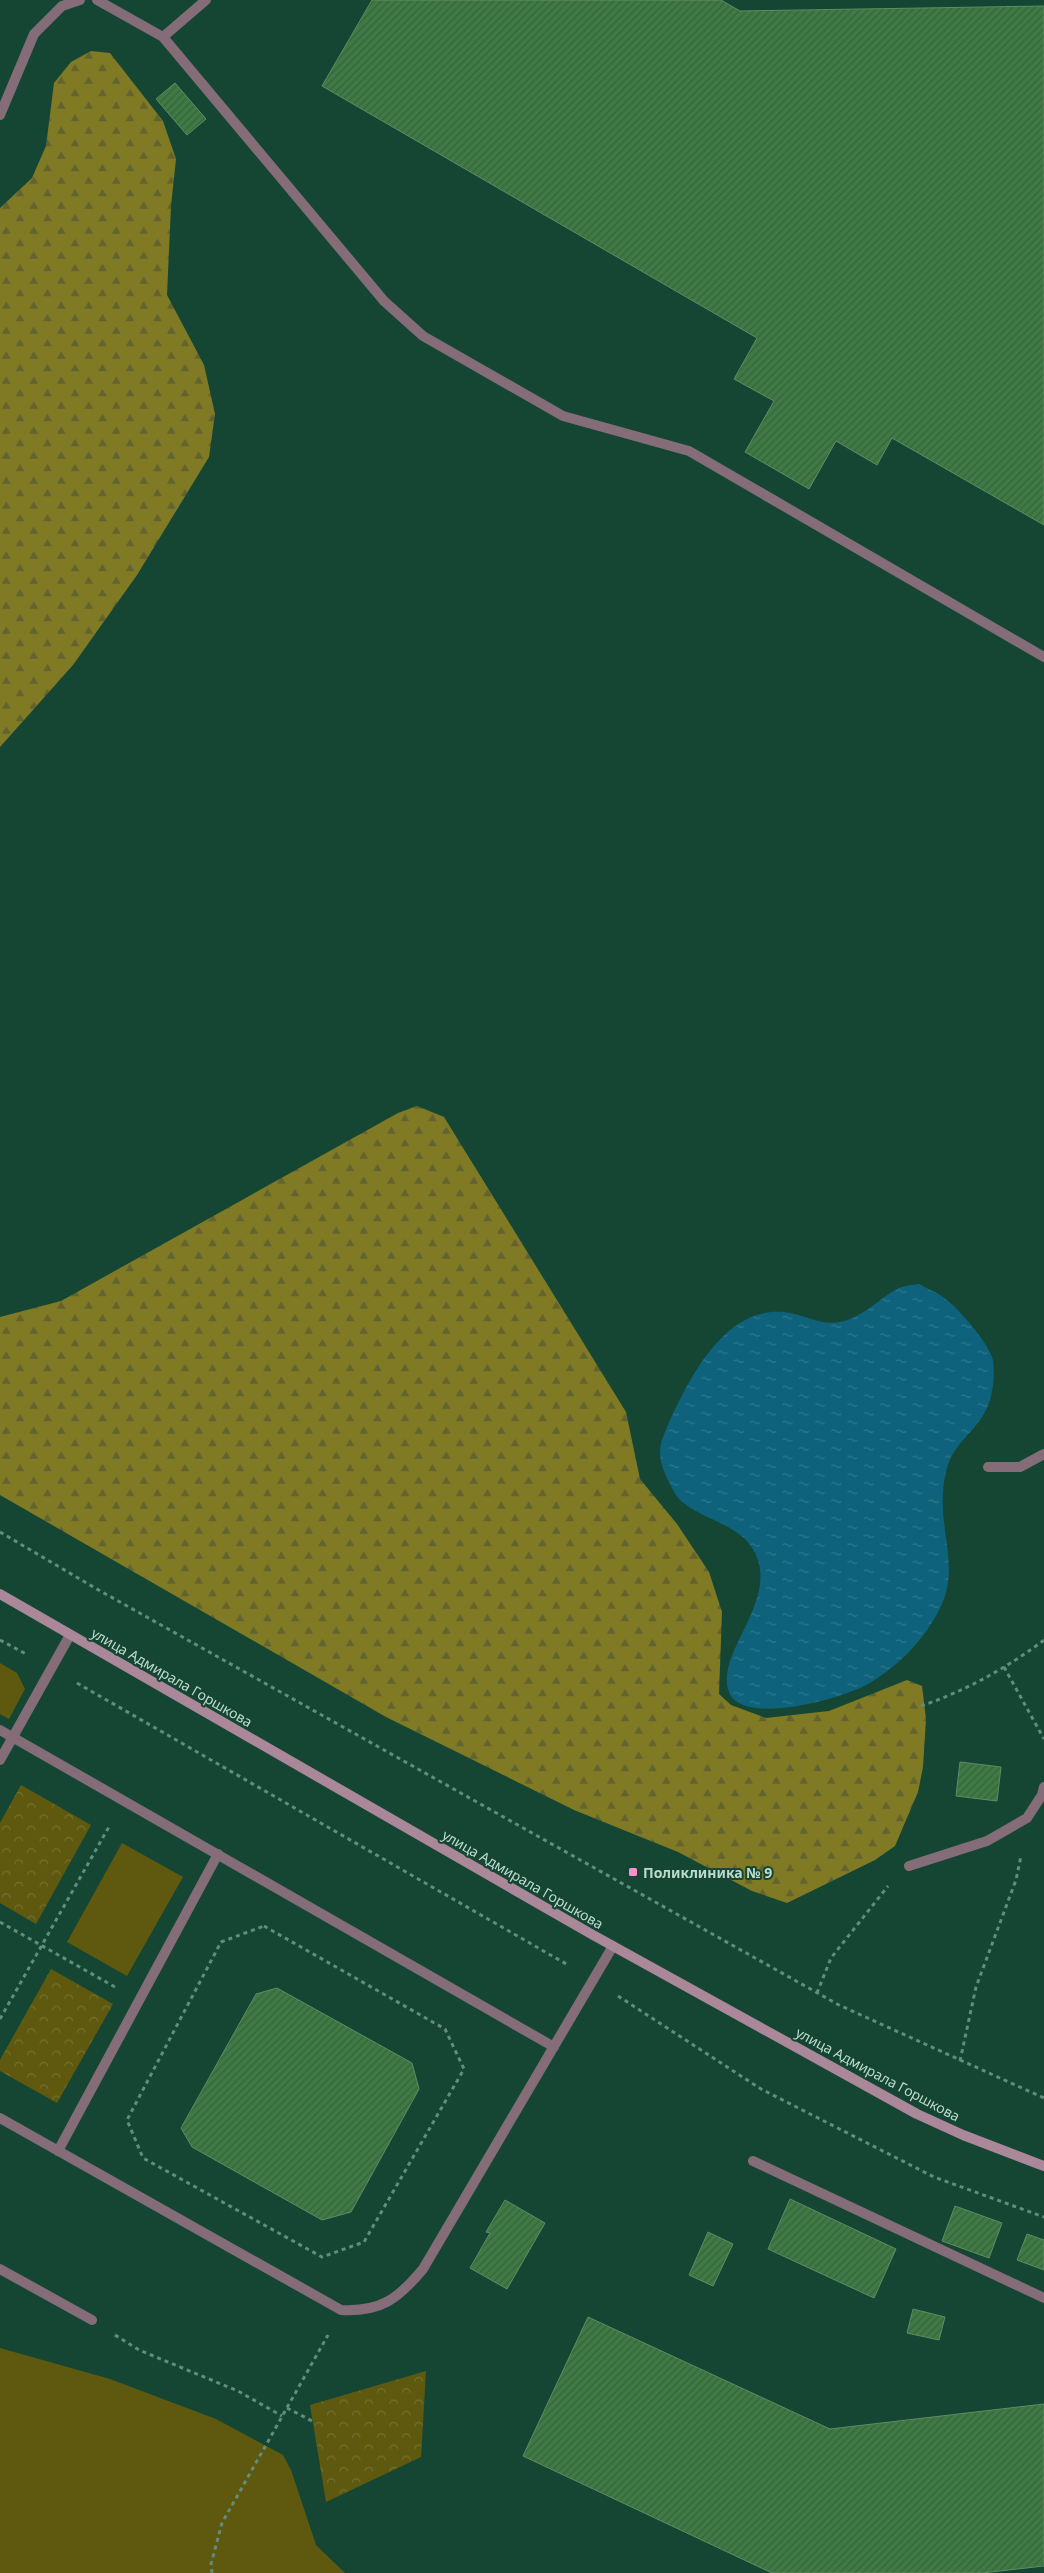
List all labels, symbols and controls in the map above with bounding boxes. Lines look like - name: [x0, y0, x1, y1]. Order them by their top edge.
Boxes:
- street label: улица Адмирала Горшкова: [88, 1623, 256, 1731]
- street label: улица Адмирала Горшкова: [439, 1825, 607, 1933]
- place label: Поликлиника № 9: [643, 1863, 772, 1882]
- marker: Поликлиника № 9: [627, 1866, 639, 1878]
- street label: улица Адмирала Горшкова: [793, 2023, 963, 2125]

